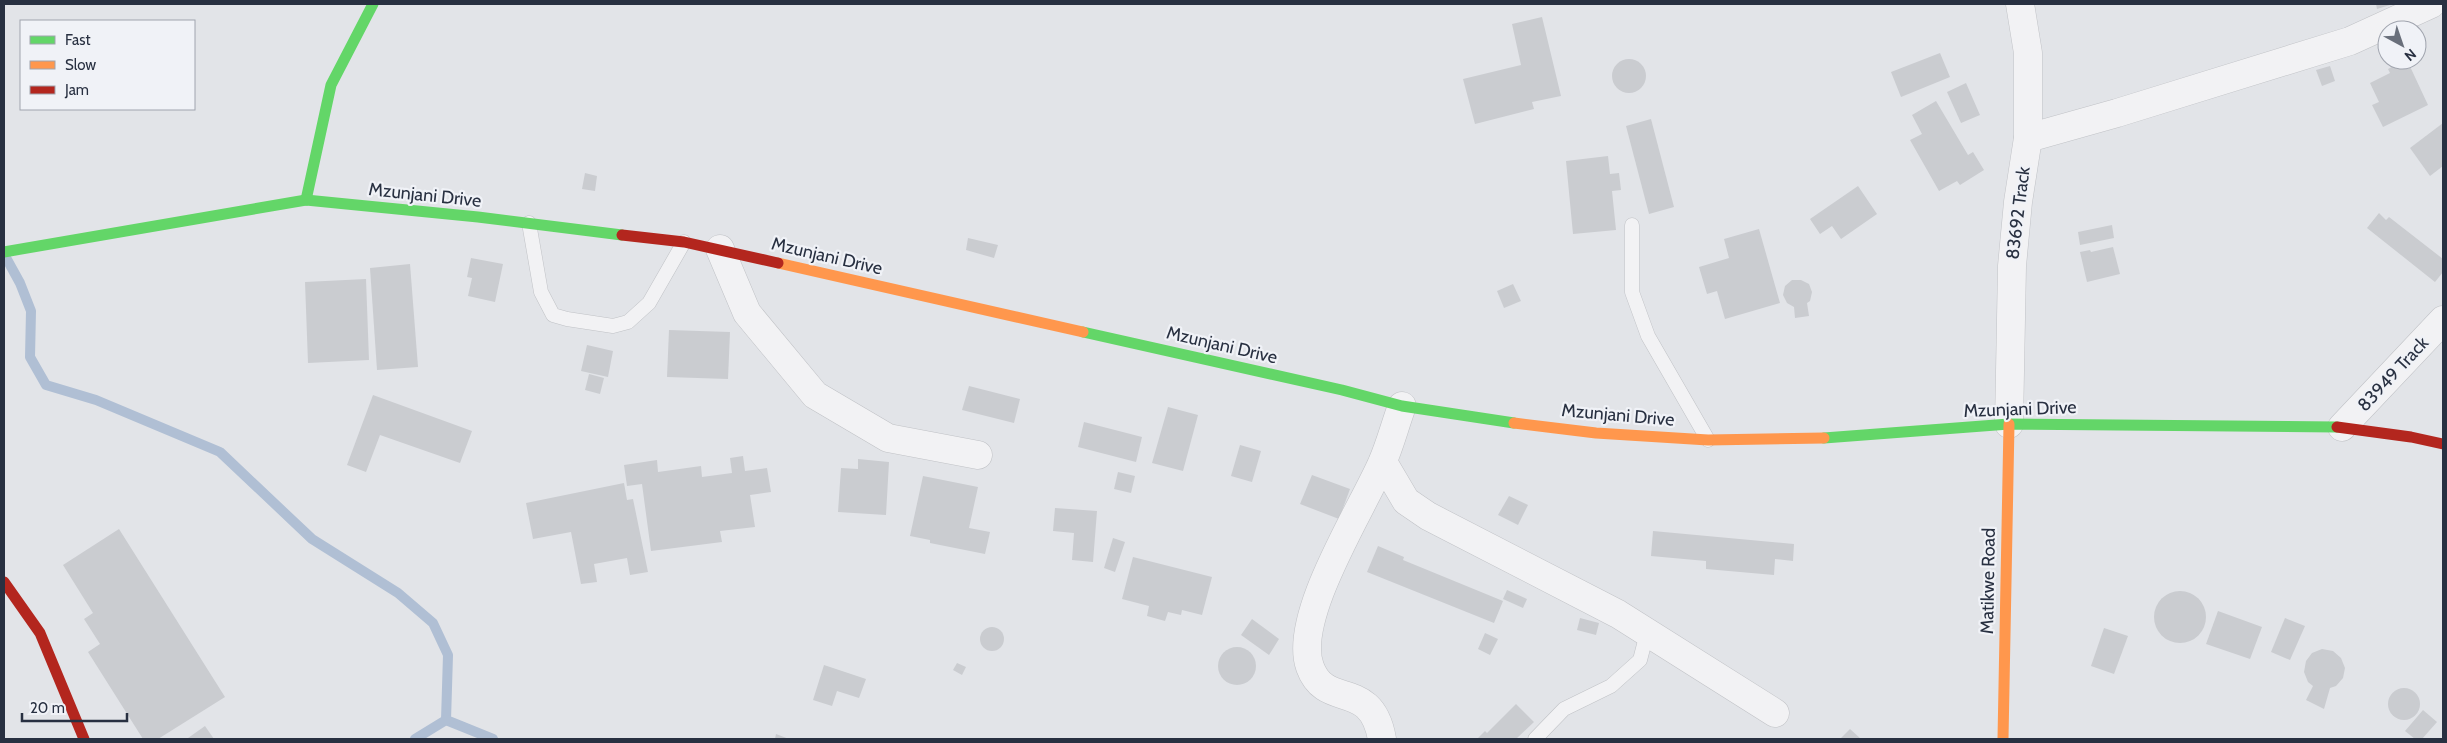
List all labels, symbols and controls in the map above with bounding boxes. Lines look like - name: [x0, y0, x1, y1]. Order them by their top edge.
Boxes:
- legend: [20, 20, 195, 110]
- north arrow: [2377, 20, 2427, 70]
- text: Fast: [65, 31, 90, 49]
- text: N: [2401, 45, 2420, 65]
- text: Slow: [65, 56, 96, 74]
- text: Jam: [64, 81, 89, 99]
- street label: 83692 Track: [2001, 165, 2035, 261]
- street label: Mzunjani Drive: [368, 178, 482, 212]
- street label: Mzunjani Drive: [769, 233, 885, 279]
- street label: Mzunjani Drive: [1164, 322, 1280, 368]
- street label: 83949 Track: [2353, 331, 2434, 416]
- street label: Mzunjani Drive: [1963, 396, 2077, 422]
- street label: Mzunjani Drive: [1561, 399, 1675, 431]
- street label: Matikwe Road: [1976, 528, 2000, 634]
- scale bar: [22, 690, 128, 722]
- text: 20 m: [30, 699, 65, 717]

